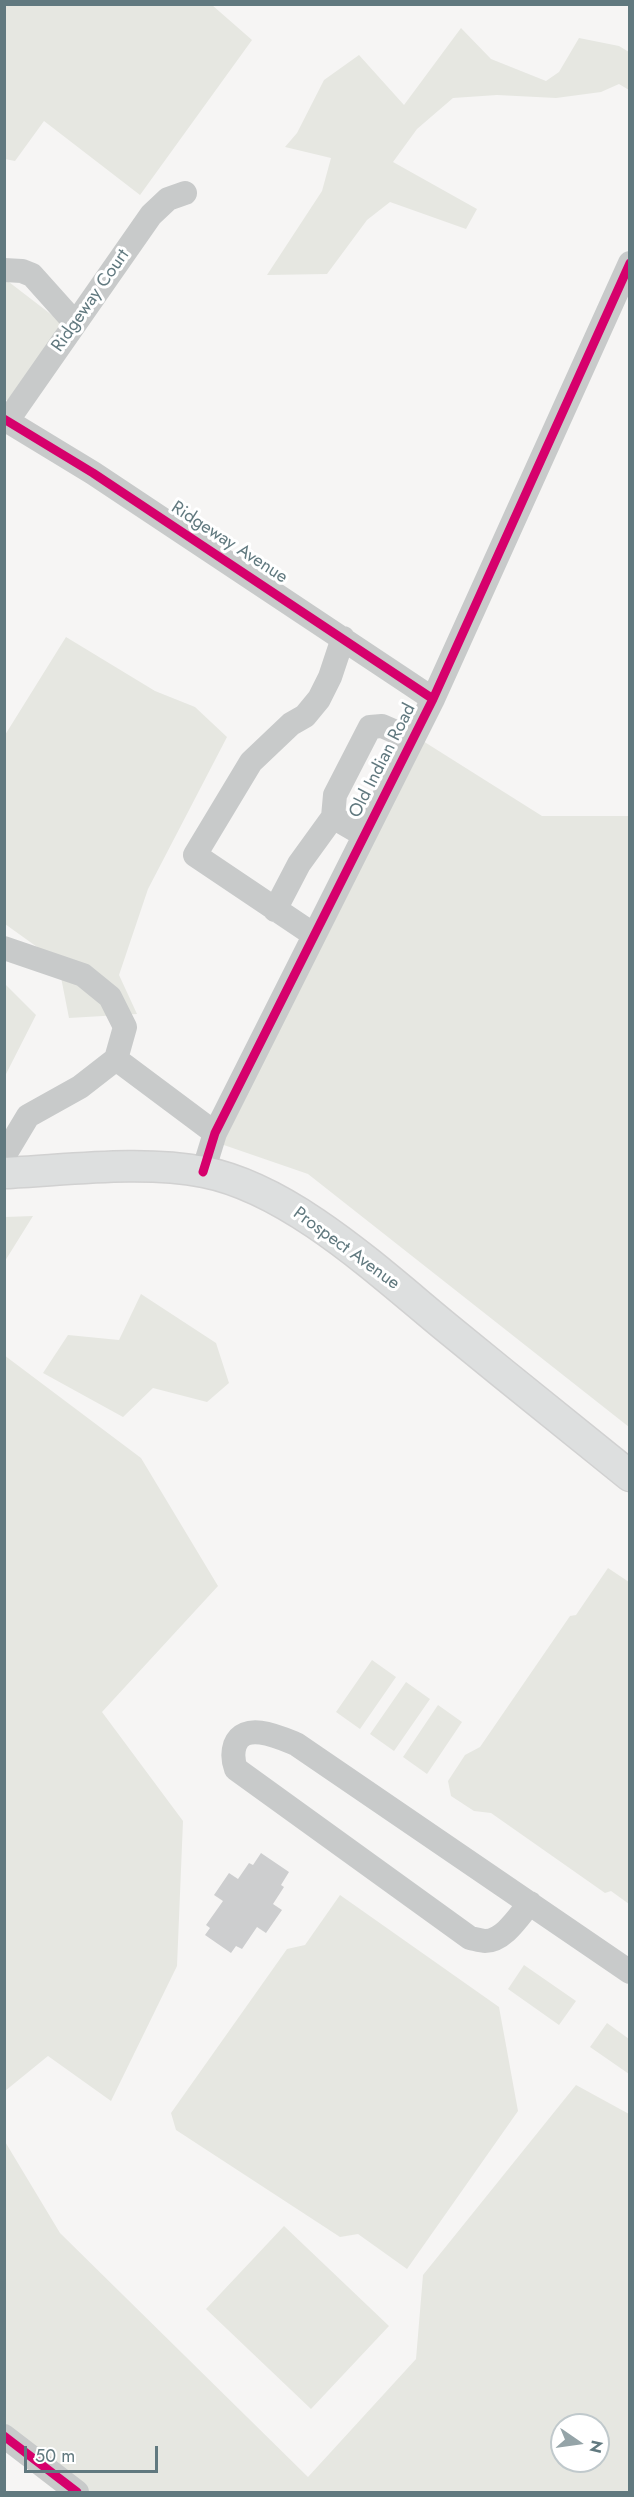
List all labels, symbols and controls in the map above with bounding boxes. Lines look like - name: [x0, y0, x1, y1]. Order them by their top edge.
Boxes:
- street label: Ridgeway Court: [48, 245, 134, 357]
- street label: Ridgeway Avenue: [167, 497, 291, 589]
- street label: Old Indian Road: [345, 700, 421, 822]
- street label: Prospect Avenue: [289, 1203, 403, 1295]
- north arrow: [550, 2413, 610, 2473]
- scale bar: [27, 2434, 160, 2472]
- text: N: [583, 2438, 609, 2455]
- text: 50 m: [35, 2443, 75, 2469]

